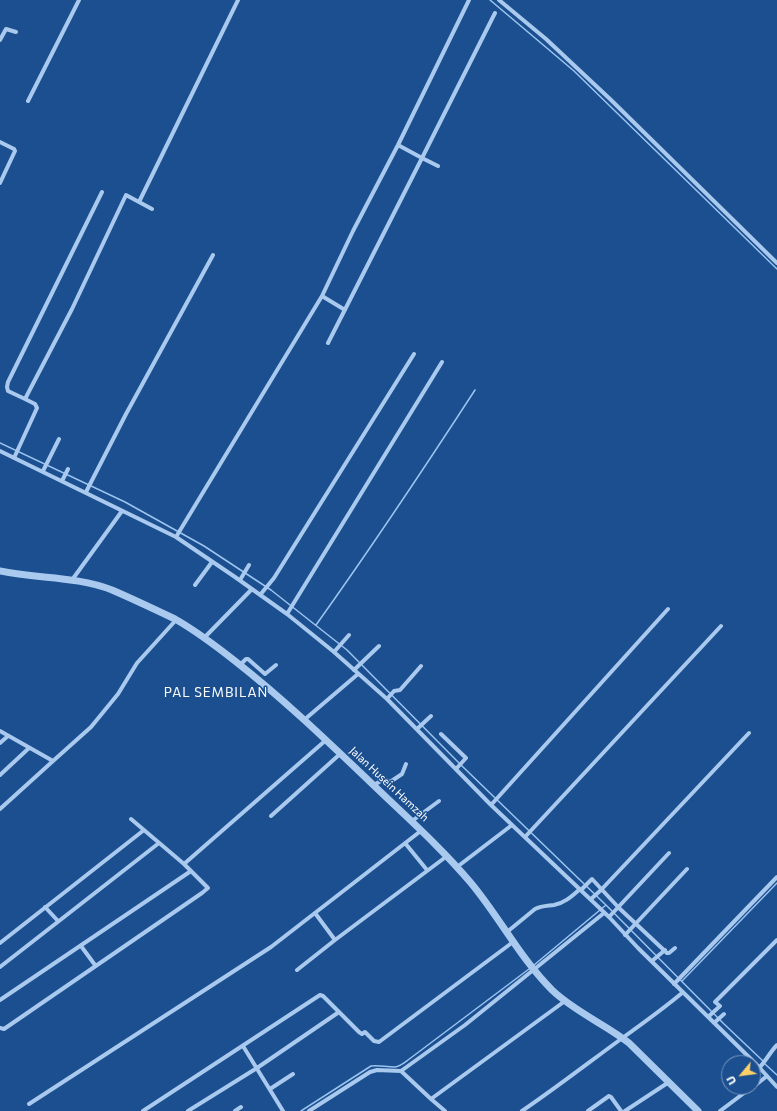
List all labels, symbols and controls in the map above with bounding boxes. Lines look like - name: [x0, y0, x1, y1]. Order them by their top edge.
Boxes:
- district label: PAL SEMBILAN: [164, 685, 268, 701]
- street label: Jalan Husein Hamzah: [347, 744, 431, 824]
- north arrow: [721, 1055, 761, 1095]
- text: U: [723, 1074, 739, 1087]

